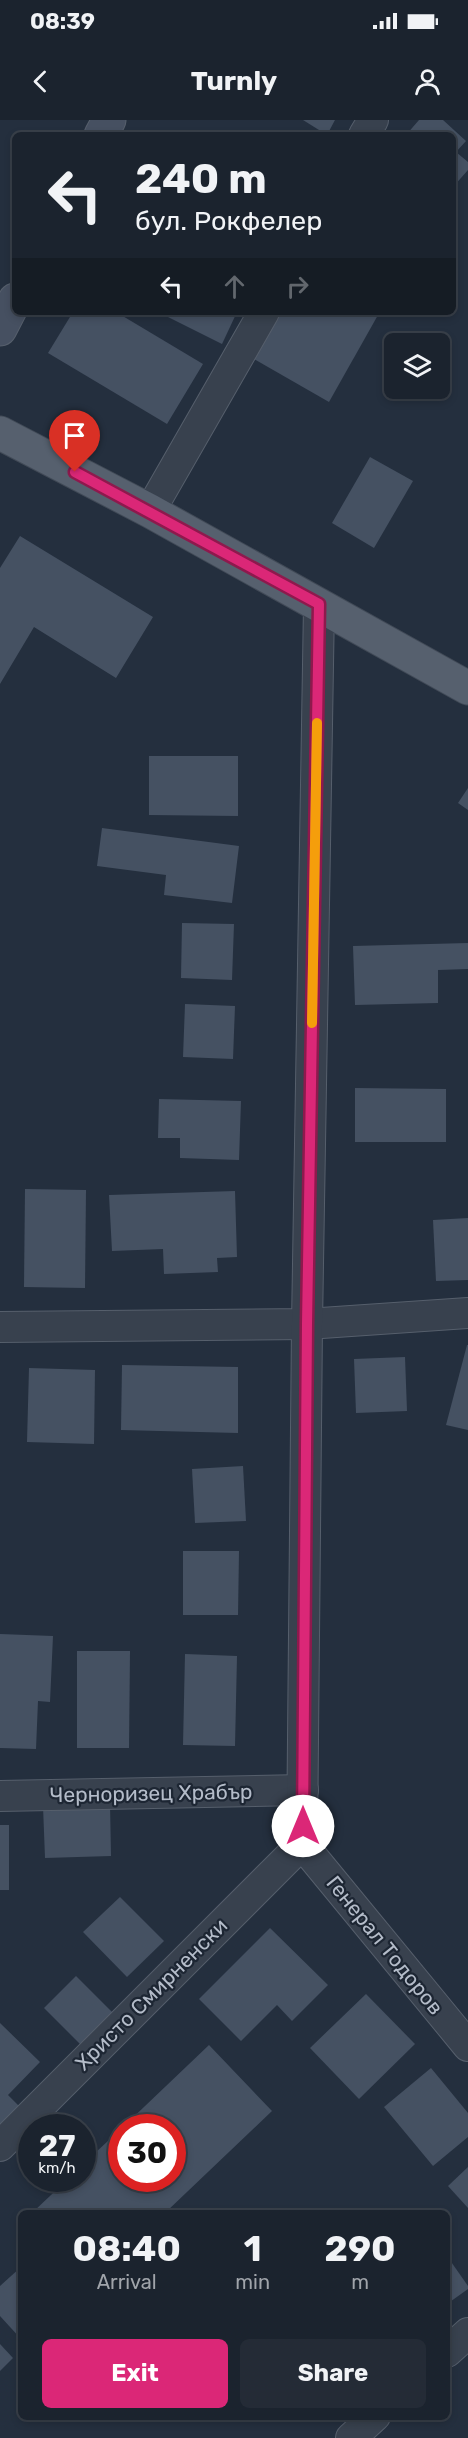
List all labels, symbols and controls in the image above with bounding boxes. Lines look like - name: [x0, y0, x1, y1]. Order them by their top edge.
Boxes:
- text: 08:39: [30, 8, 95, 35]
- icon: back: [24, 65, 57, 98]
- text: Turnly: [191, 65, 277, 97]
- icon: person: [411, 65, 444, 98]
- text: 240 m: [135, 154, 267, 204]
- icon: left: [36, 156, 114, 234]
- text: бул. Рокфелер: [135, 205, 322, 237]
- icon: left: [155, 270, 188, 303]
- icon: ahead: [218, 270, 251, 303]
- icon: right: [281, 270, 314, 303]
- map controls: [384, 333, 450, 399]
- button: layers: [384, 333, 450, 399]
- pin: [49, 410, 100, 472]
- icon: arrive: [58, 419, 91, 452]
- street label: Черноризец Храбър: [49, 1779, 253, 1807]
- position arrow: [271, 1794, 335, 1858]
- street label: Генерал Тодоров: [321, 1871, 449, 2019]
- street label: Христо Смирненски: [70, 1913, 232, 2075]
- speed limit sign: 30: [108, 2114, 186, 2192]
- text: 27: [39, 2128, 75, 2164]
- text: km/h: [38, 2159, 76, 2177]
- text: 08:40: [72, 2227, 181, 2270]
- text: 1: [244, 2227, 262, 2270]
- text: 290: [325, 2227, 396, 2270]
- text: Arrival: [97, 2270, 157, 2294]
- text: min: [235, 2270, 270, 2294]
- text: m: [351, 2270, 369, 2294]
- button: Exit: [42, 2339, 228, 2408]
- button: Share: [240, 2339, 426, 2408]

